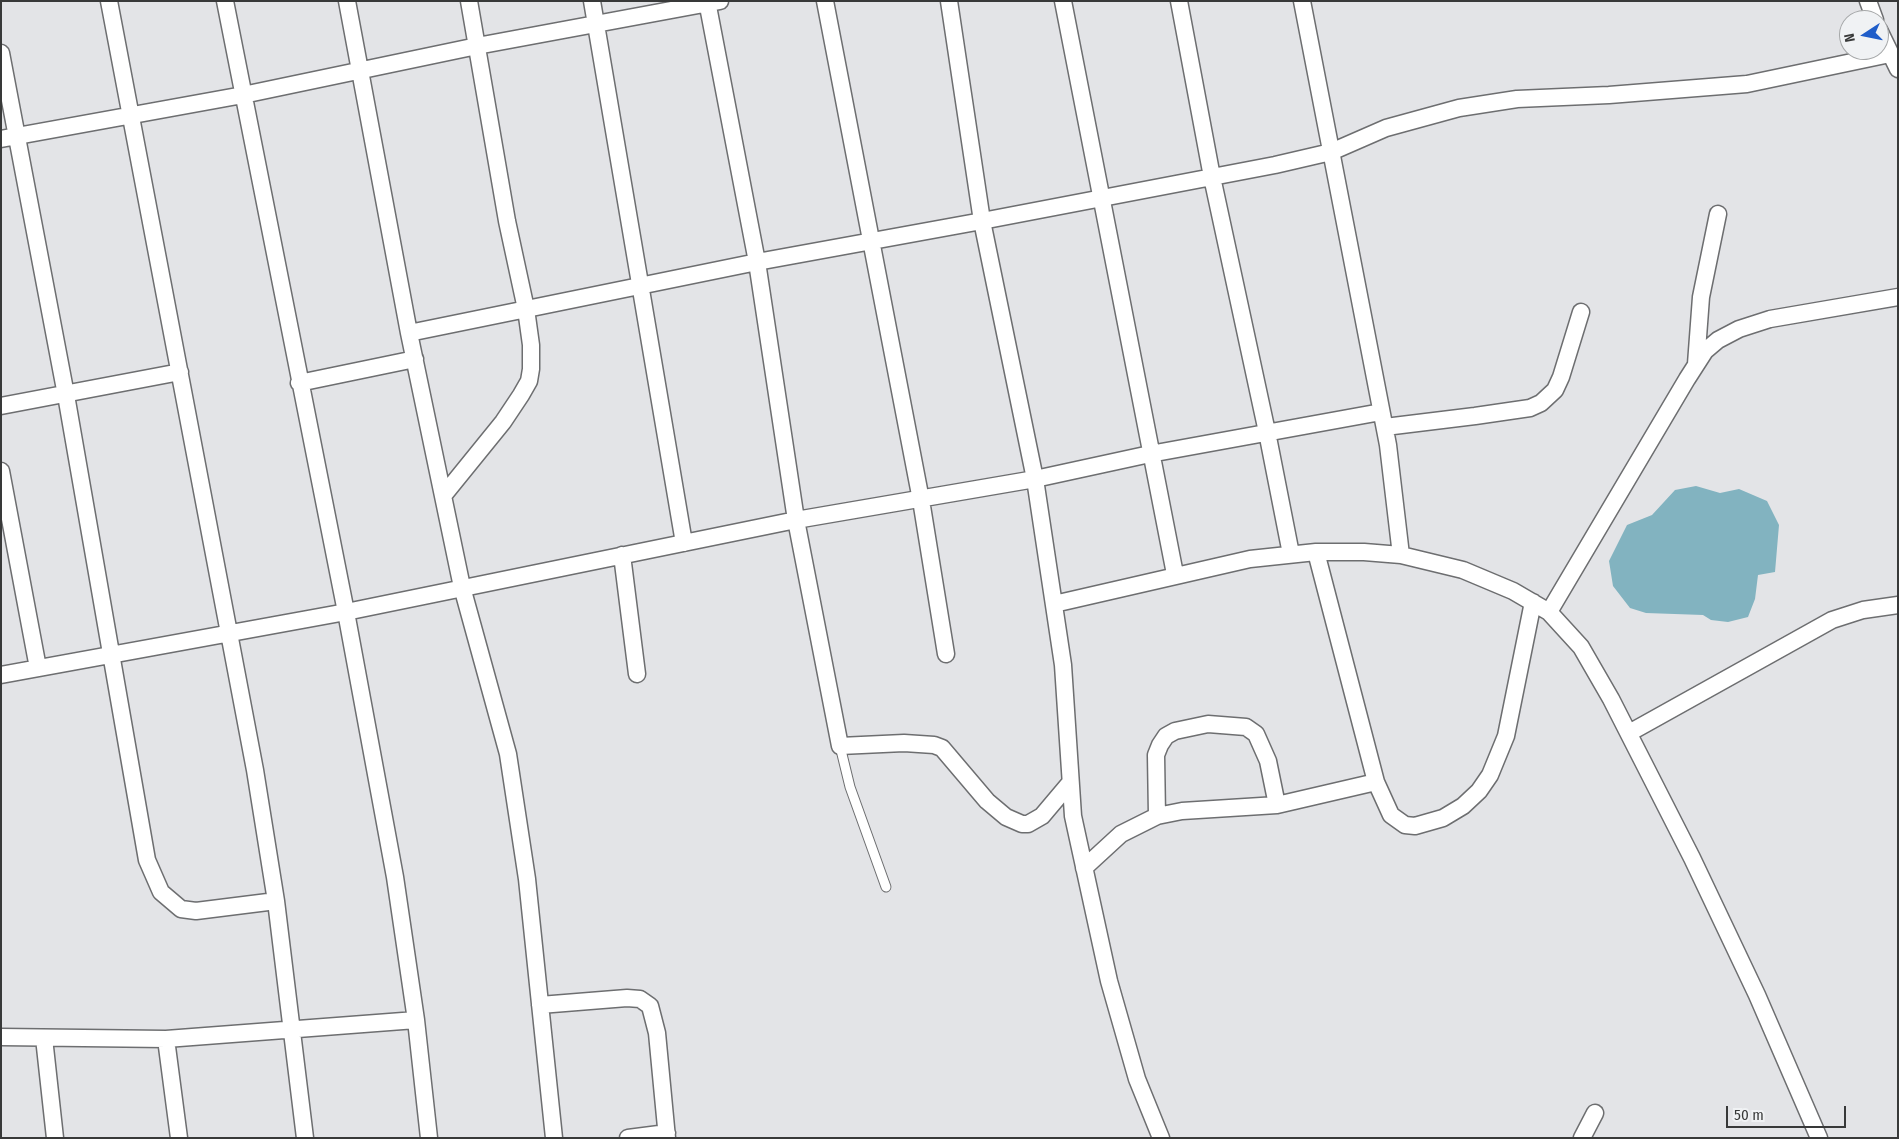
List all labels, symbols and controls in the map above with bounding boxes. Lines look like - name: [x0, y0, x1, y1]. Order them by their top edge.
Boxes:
- north arrow: [1839, 10, 1889, 60]
- text: N: [1841, 32, 1859, 44]
- scale bar: [1729, 1096, 1849, 1128]
- text: 50 m: [1734, 1106, 1764, 1124]

